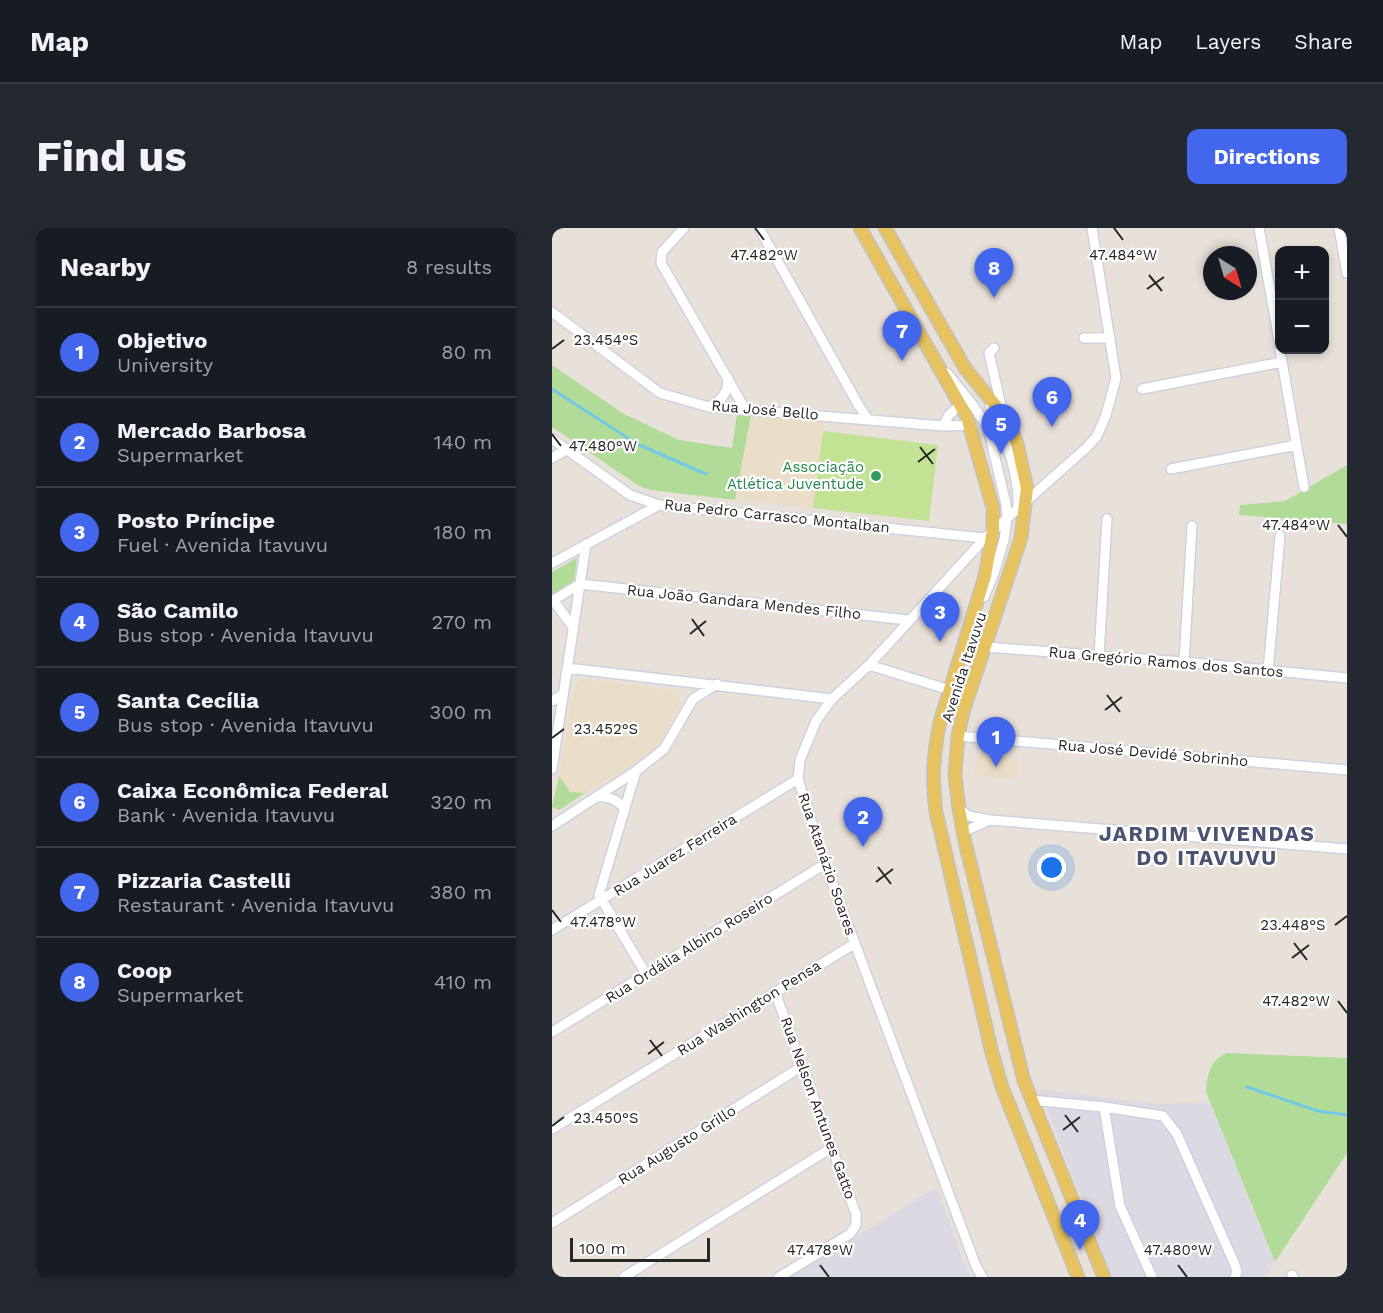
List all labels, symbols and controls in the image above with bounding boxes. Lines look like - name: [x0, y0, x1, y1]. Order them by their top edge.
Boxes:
- text: Map: [30, 25, 89, 58]
- text: Map: [1119, 29, 1162, 54]
- text: Layers: [1195, 29, 1261, 54]
- text: Share: [1294, 29, 1353, 54]
- button: Directions: [1187, 129, 1347, 184]
- text: Find us: [36, 132, 187, 181]
- text: 47.482°W: [730, 246, 798, 264]
- text: 47.484°W: [1089, 246, 1157, 264]
- north arrow: [1203, 246, 1257, 300]
- map controls: [1275, 246, 1329, 354]
- button: +: [1275, 246, 1329, 300]
- pin: 8: [974, 248, 1014, 298]
- text: Nearby: [60, 252, 151, 282]
- text: 8 results: [406, 255, 492, 279]
- button: −: [1275, 300, 1329, 354]
- pin: 7: [882, 312, 922, 361]
- text: Objetivo: [117, 328, 207, 353]
- text: 23.454°S: [574, 331, 638, 349]
- text: 1: [75, 340, 84, 364]
- text: 80 m: [441, 340, 492, 364]
- text: University: [117, 353, 213, 377]
- pin: 6: [1032, 378, 1072, 427]
- street label: Rua José Bello: [711, 396, 819, 424]
- pin: 5: [982, 404, 1020, 454]
- text: Mercado Barbosa: [117, 418, 306, 443]
- text: 2: [74, 430, 85, 454]
- text: 140 m: [434, 430, 492, 454]
- text: 47.480°W: [569, 437, 637, 455]
- text: Supermarket: [117, 443, 243, 467]
- place label: Associação Atlética Juventude: [727, 458, 864, 493]
- marker: Associação Atlética Juventude: [869, 469, 883, 483]
- street label: Rua Pedro Carrasco Montalban: [663, 495, 891, 537]
- text: Posto Príncipe: [117, 508, 275, 533]
- text: 47.484°W: [1262, 516, 1330, 534]
- text: 3: [74, 520, 85, 544]
- text: 180 m: [434, 520, 492, 544]
- text: Fuel · Avenida Itavuvu: [117, 533, 328, 557]
- street label: Rua João Gandara Mendes Filho: [626, 581, 862, 623]
- pin: 3: [920, 592, 960, 642]
- text: São Camilo: [117, 598, 238, 623]
- text: 4: [73, 610, 86, 634]
- text: 270 m: [432, 610, 492, 634]
- street label: Avenida Itavuvu: [938, 610, 990, 724]
- text: Bus stop · Avenida Itavuvu: [117, 623, 374, 647]
- street label: Rua Gregório Ramos dos Santos: [1048, 643, 1284, 681]
- text: Santa Cecília: [117, 688, 259, 713]
- text: 5: [74, 700, 85, 724]
- text: 300 m: [430, 700, 492, 724]
- text: Bus stop · Avenida Itavuvu: [117, 713, 374, 737]
- pin: 1: [976, 718, 1016, 767]
- text: 23.452°S: [574, 720, 638, 738]
- street label: Rua José Devidé Sobrinho: [1057, 736, 1249, 770]
- text: Caixa Econômica Federal: [117, 778, 388, 803]
- text: 6: [73, 790, 86, 814]
- text: 320 m: [430, 790, 492, 814]
- street label: Rua Atanázio Soares: [794, 790, 860, 938]
- pin: 2: [844, 798, 882, 847]
- text: Bank · Avenida Itavuvu: [117, 803, 335, 827]
- street label: Rua Juarez Ferreira: [610, 810, 740, 900]
- district label: JARDIM VIVENDAS DO ITAVUVU: [1099, 821, 1315, 870]
- your location: [1037, 853, 1066, 882]
- text: Pizzaria Castelli: [117, 868, 291, 893]
- text: 7: [73, 880, 86, 904]
- text: 380 m: [430, 880, 492, 904]
- street label: Rua Ordália Albino Roseiro: [602, 889, 776, 1007]
- text: Restaurant · Avenida Itavuvu: [117, 893, 394, 917]
- text: 47.478°W: [570, 913, 636, 931]
- text: 23.448°S: [1260, 916, 1326, 934]
- street label: Rua Washington Pensa: [674, 956, 824, 1060]
- text: Coop: [117, 958, 172, 983]
- text: 8: [73, 970, 86, 994]
- text: 410 m: [434, 970, 492, 994]
- text: Supermarket: [117, 983, 243, 1007]
- text: 47.482°W: [1262, 992, 1330, 1010]
- street label: Rua Nelson Antunes Gatto: [777, 1015, 859, 1201]
- street label: Rua Augusto Grillo: [615, 1101, 739, 1189]
- text: 23.450°S: [573, 1109, 639, 1127]
- pin: 4: [1060, 1200, 1100, 1250]
- scale bar: [570, 1235, 710, 1262]
- text: 100 m: [579, 1239, 626, 1258]
- text: 47.478°W: [787, 1241, 853, 1259]
- text: 47.480°W: [1144, 1241, 1212, 1259]

